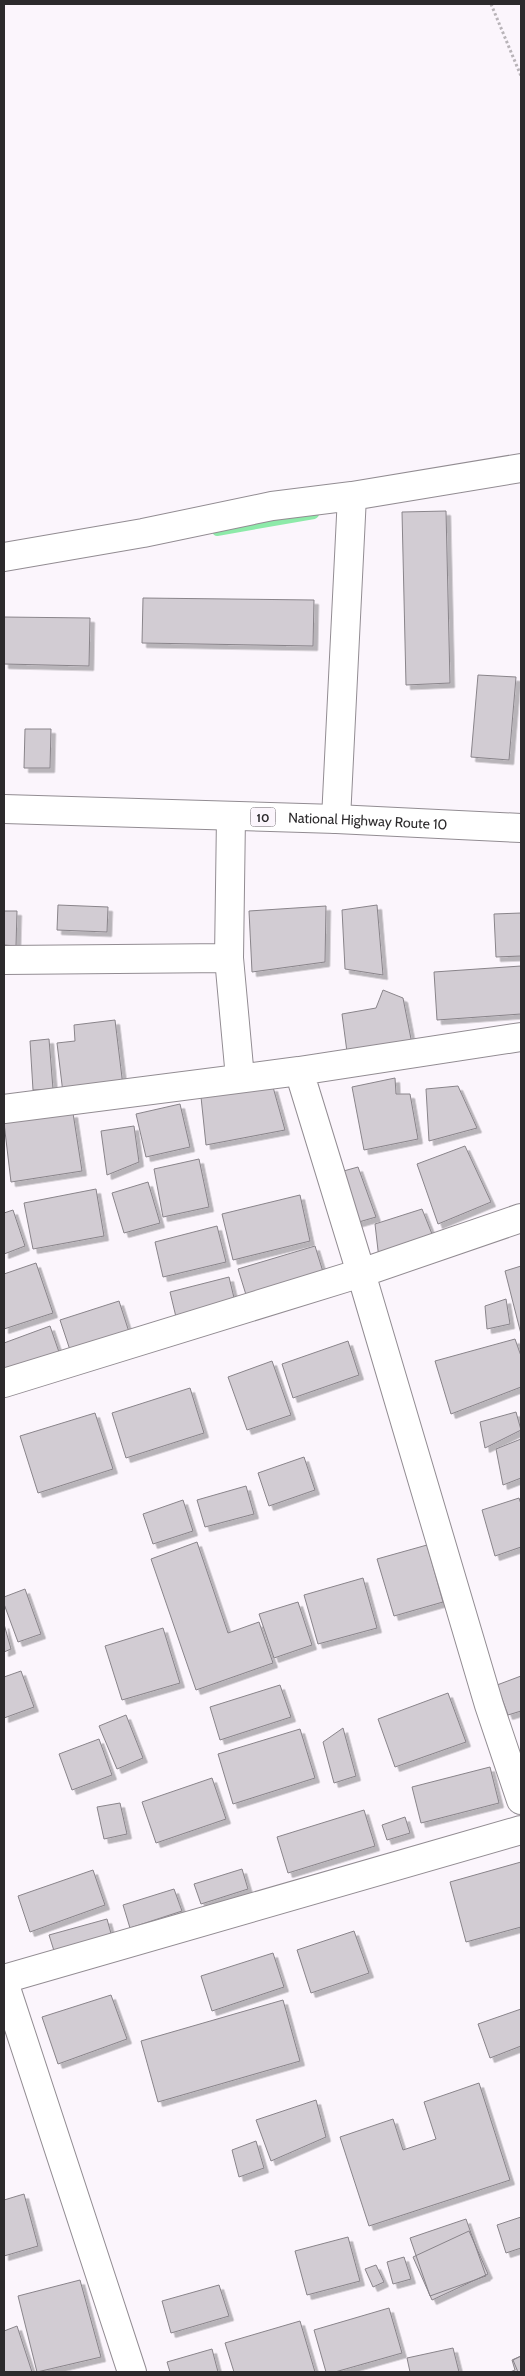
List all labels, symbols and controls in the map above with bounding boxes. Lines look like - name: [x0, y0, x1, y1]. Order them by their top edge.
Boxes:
- road number: 10: [250, 808, 276, 826]
- street label: National Highway Route 10: [288, 809, 448, 833]

